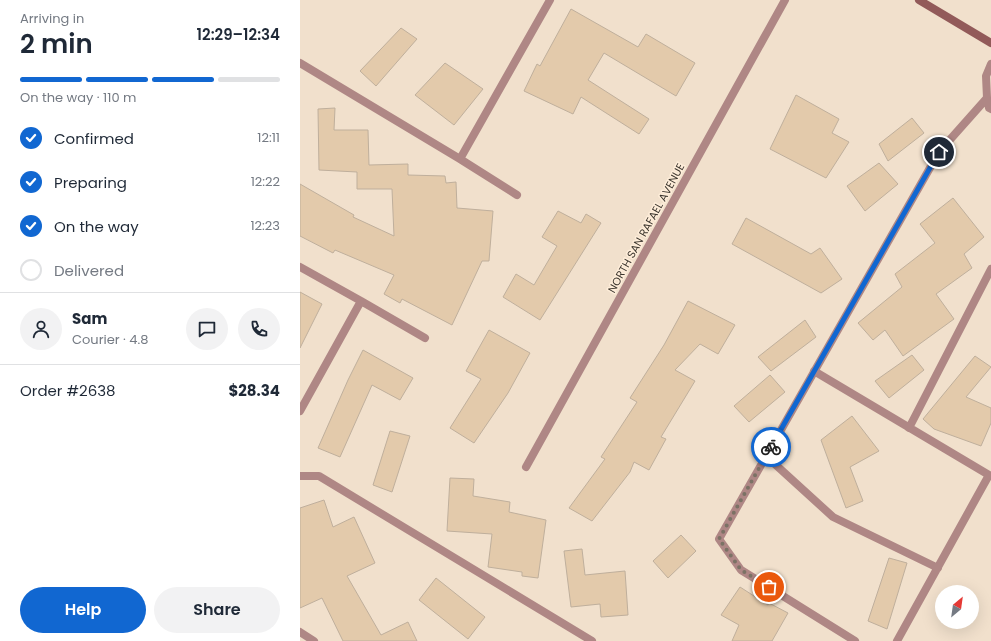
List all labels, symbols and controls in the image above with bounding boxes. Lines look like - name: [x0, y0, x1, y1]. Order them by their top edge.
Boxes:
- text: Arriving in: [20, 9, 84, 28]
- text: 12:29–12:34: [197, 24, 280, 45]
- text: 2 min: [20, 26, 93, 62]
- text: On the way · 110 m: [20, 88, 136, 107]
- icon: check: [20, 127, 42, 149]
- text: Confirmed: [54, 128, 134, 149]
- text: 12:11: [257, 128, 280, 147]
- pin: [922, 135, 956, 169]
- icon: home: [928, 141, 950, 163]
- street label: NORTH SAN RAFAEL AVENUE: [604, 160, 688, 296]
- icon: check: [20, 171, 42, 193]
- text: Preparing: [54, 172, 127, 193]
- text: 12:22: [251, 172, 280, 191]
- icon: check: [20, 215, 42, 237]
- text: On the way: [54, 216, 139, 237]
- text: 12:23: [250, 216, 280, 235]
- text: Delivered: [54, 260, 124, 281]
- button: person: [20, 308, 62, 350]
- text: Sam: [72, 308, 107, 329]
- button: chat: [186, 308, 228, 350]
- button: phone: [238, 308, 280, 350]
- text: Courier · 4.8: [72, 330, 148, 349]
- text: Order #2638: [20, 380, 115, 401]
- text: $28.34: [228, 380, 280, 401]
- courier: [751, 427, 791, 467]
- icon: bike: [760, 436, 782, 458]
- pin: [752, 570, 786, 604]
- icon: bag: [758, 576, 780, 598]
- north arrow: [935, 585, 979, 629]
- map controls: [935, 585, 979, 629]
- button: Help: [20, 587, 146, 633]
- button: Share: [154, 587, 280, 633]

